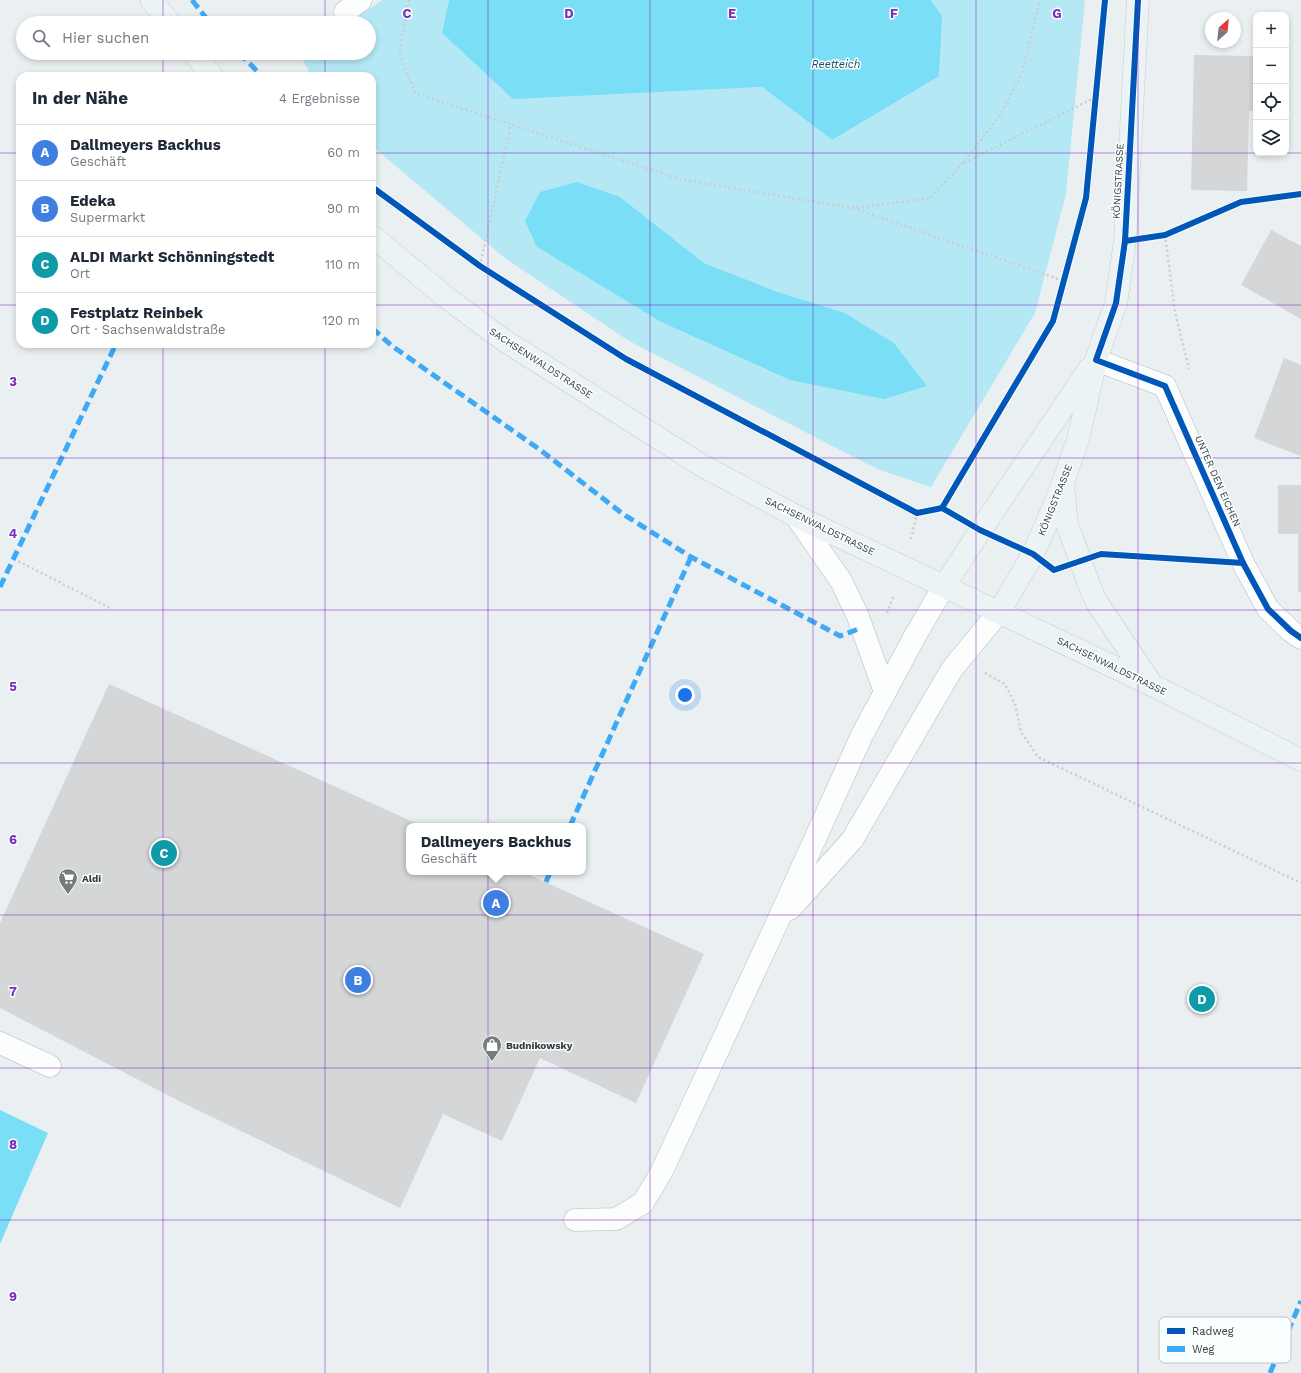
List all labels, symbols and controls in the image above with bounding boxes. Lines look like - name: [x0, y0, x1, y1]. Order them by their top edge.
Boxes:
- text: C: [403, 6, 412, 21]
- text: D: [564, 6, 574, 21]
- text: E: [728, 6, 736, 21]
- text: F: [890, 6, 898, 21]
- text: G: [1052, 6, 1062, 21]
- north arrow: [1205, 12, 1241, 48]
- map controls: [1253, 12, 1289, 156]
- button: +: [1253, 12, 1289, 48]
- search box: [16, 16, 376, 60]
- icon: search: [30, 27, 52, 49]
- text: Hier suchen: [62, 29, 149, 47]
- button: −: [1253, 48, 1289, 84]
- water label: Reetteich: [812, 58, 860, 71]
- button: locate: [1253, 84, 1289, 120]
- text: In der Nähe: [32, 88, 128, 108]
- text: 4 Ergebnisse: [279, 91, 360, 106]
- button: layers: [1253, 120, 1289, 156]
- text: Dallmeyers Backhus: [70, 136, 221, 154]
- street label: KÖNIGSTRASSE: [1111, 143, 1125, 219]
- text: A: [41, 145, 49, 160]
- text: 60 m: [327, 145, 360, 160]
- text: Geschäft: [70, 154, 126, 169]
- text: Edeka: [70, 192, 115, 210]
- text: B: [41, 201, 49, 216]
- text: 90 m: [327, 201, 360, 216]
- text: Supermarkt: [70, 210, 145, 225]
- text: ALDI Markt Schönningstedt: [70, 248, 274, 266]
- text: C: [41, 257, 49, 272]
- text: 110 m: [325, 257, 360, 272]
- text: Ort: [70, 266, 90, 281]
- text: Festplatz Reinbek: [70, 304, 203, 322]
- text: D: [40, 313, 50, 328]
- text: 120 m: [322, 313, 360, 328]
- text: Ort · Sachsenwaldstraße: [70, 322, 226, 337]
- street label: SACHSENWALDSTRASSE: [487, 326, 595, 400]
- text: 3: [9, 374, 17, 389]
- street label: UNTER DEN EICHEN: [1193, 434, 1243, 528]
- street label: KÖNIGSTRASSE: [1036, 463, 1074, 537]
- street label: SACHSENWALDSTRASSE: [763, 495, 877, 557]
- text: 4: [9, 526, 18, 541]
- street label: SACHSENWALDSTRASSE: [1055, 635, 1169, 697]
- text: 5: [9, 679, 17, 694]
- your location: [675, 685, 695, 705]
- popup: [406, 823, 586, 875]
- text: 6: [9, 832, 17, 847]
- text: Dallmeyers Backhus: [421, 833, 571, 851]
- pin: C: [151, 838, 177, 868]
- text: Geschäft: [421, 851, 477, 866]
- supermarket icon: Aldi: [57, 867, 79, 895]
- place label: Aldi: [82, 873, 101, 884]
- pin: A: [483, 888, 509, 918]
- pin: B: [345, 965, 371, 995]
- text: 7: [9, 984, 17, 999]
- pin: D: [1189, 984, 1215, 1014]
- shop icon: Budnikowsky: [481, 1034, 503, 1062]
- place label: Budnikowsky: [506, 1040, 573, 1051]
- text: 8: [9, 1137, 17, 1152]
- text: 9: [9, 1289, 17, 1304]
- legend: [1159, 1317, 1291, 1363]
- text: Radweg: [1192, 1325, 1234, 1338]
- text: Weg: [1192, 1343, 1215, 1356]

